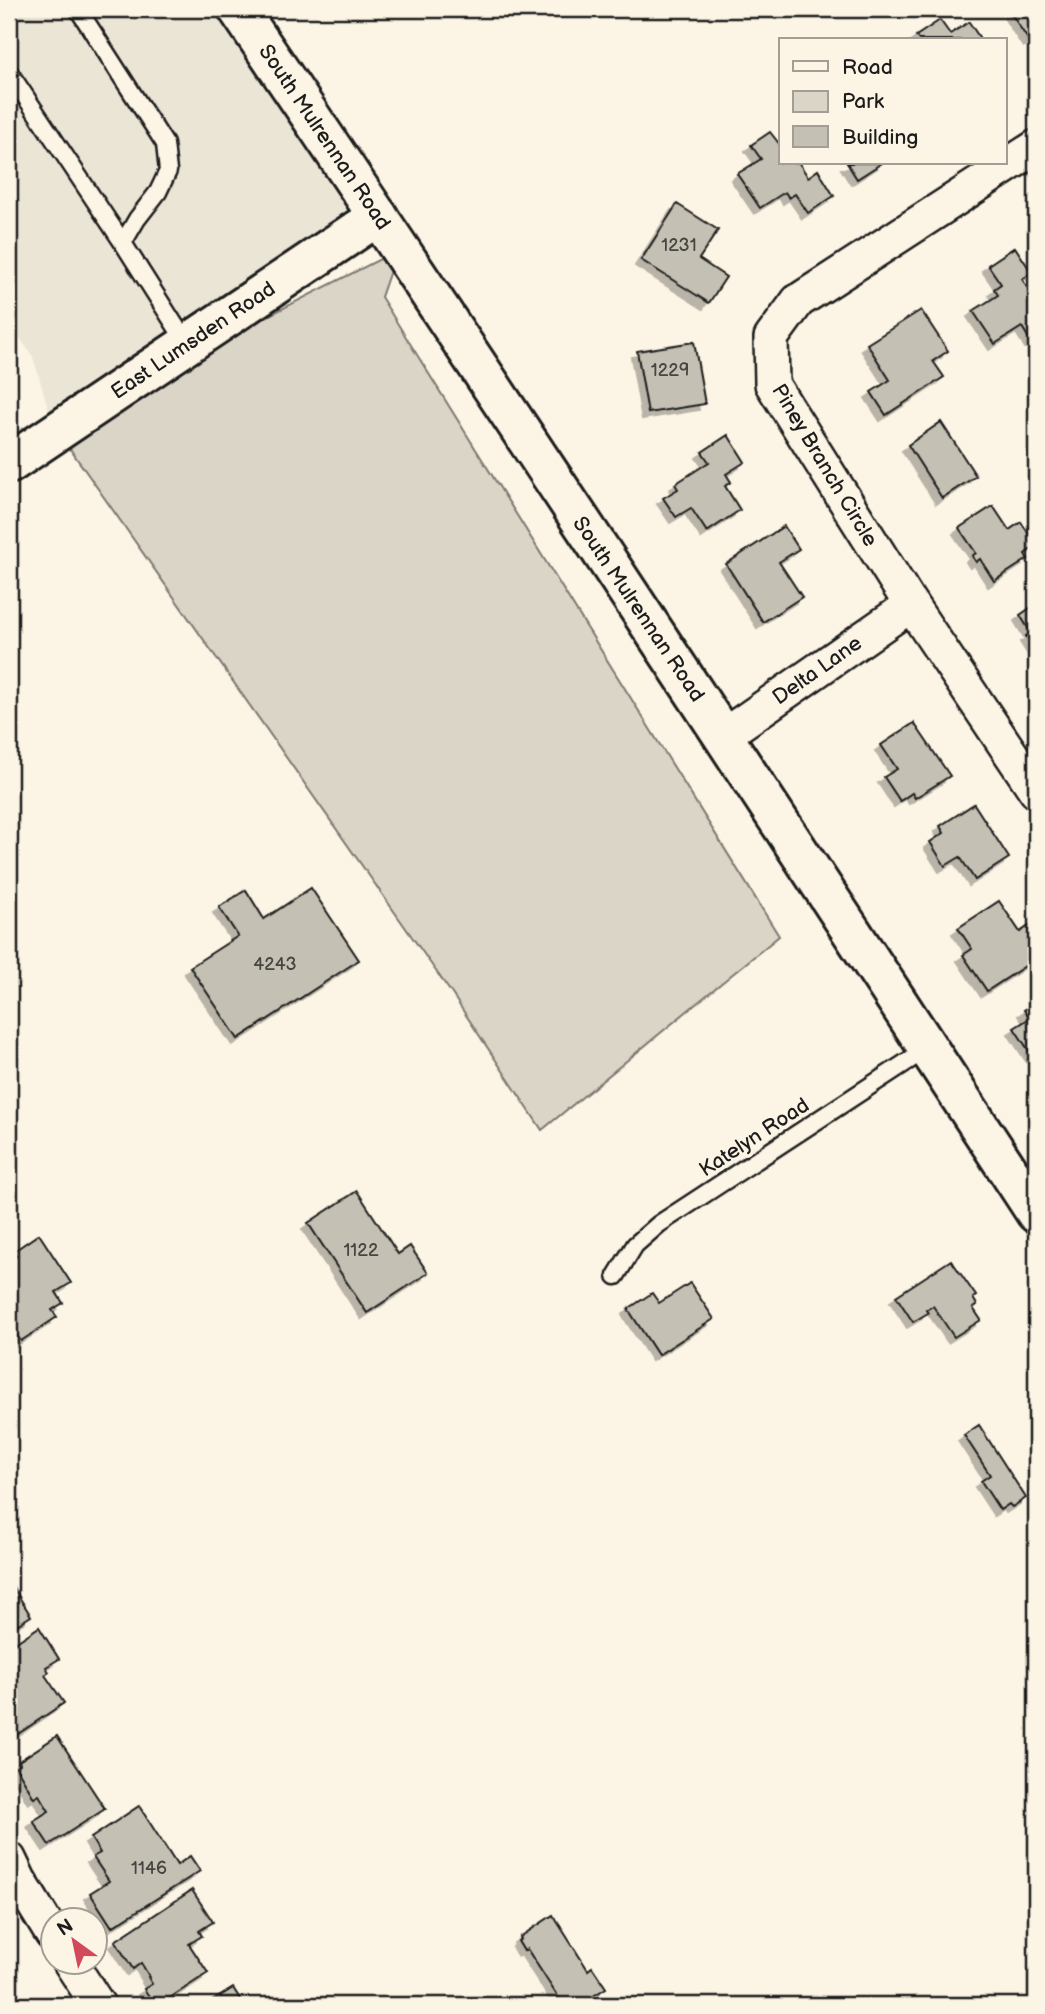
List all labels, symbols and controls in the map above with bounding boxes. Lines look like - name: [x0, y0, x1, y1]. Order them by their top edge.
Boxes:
- legend: [779, 38, 1006, 164]
- street label: South Mulrennan Road: [253, 40, 396, 235]
- text: Road: [842, 55, 893, 80]
- text: Park: [842, 89, 885, 114]
- text: Building: [842, 125, 918, 150]
- house number: 1231: [661, 235, 697, 256]
- street label: East Lumsden Road: [106, 276, 280, 405]
- house number: 1229: [651, 360, 689, 381]
- street label: Piney Branch Circle: [766, 380, 883, 551]
- street label: South Mulrennan Road: [567, 512, 710, 707]
- street label: Delta Lane: [768, 631, 867, 710]
- house number: 4243: [253, 954, 297, 975]
- street label: Katelyn Road: [695, 1093, 814, 1182]
- house number: 1122: [343, 1240, 379, 1261]
- house number: 1146: [131, 1858, 167, 1879]
- north arrow: [38, 1906, 108, 1976]
- text: N: [53, 1914, 78, 1942]

